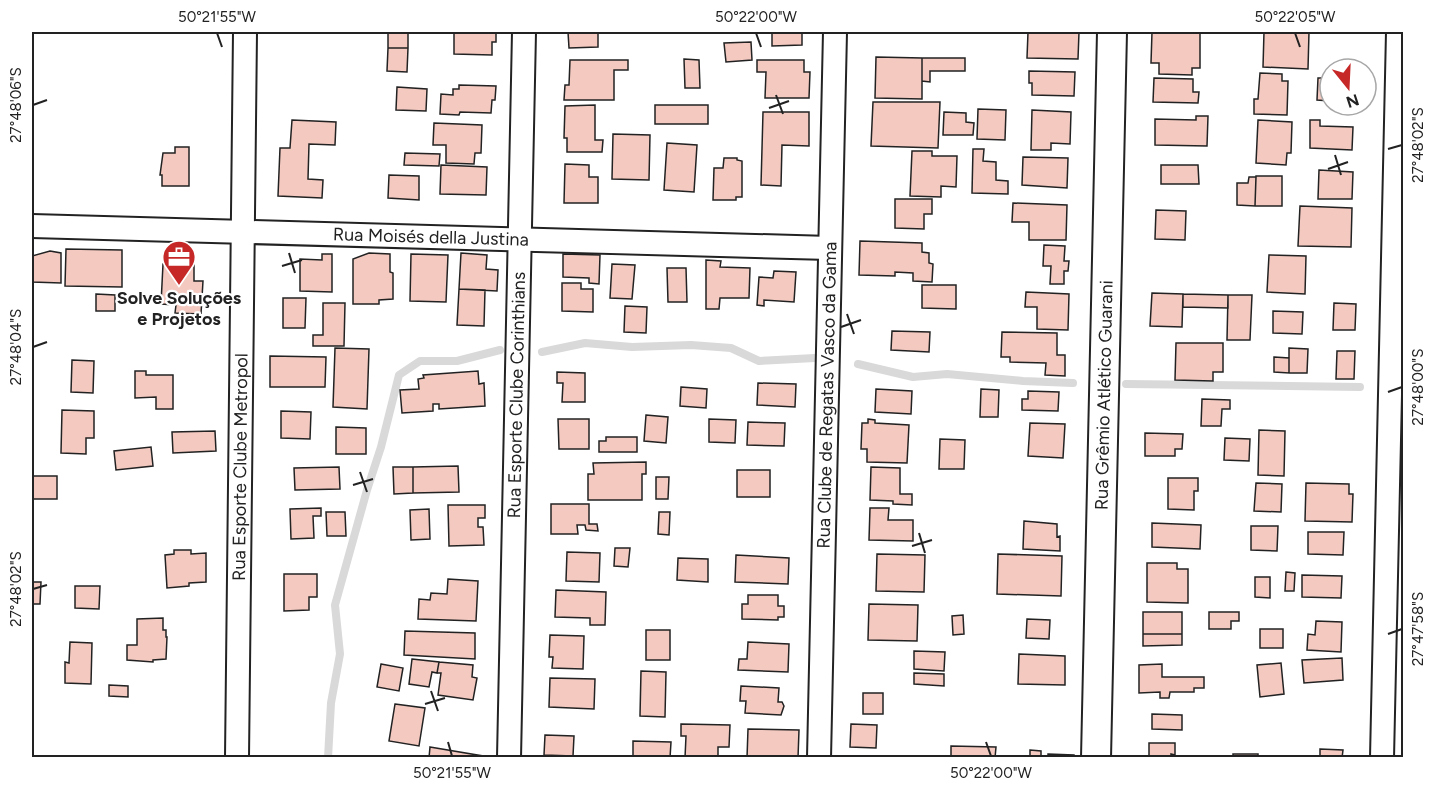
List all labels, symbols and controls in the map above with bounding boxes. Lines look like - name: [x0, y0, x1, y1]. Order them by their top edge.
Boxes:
- text: 50°21'55"W: [178, 8, 256, 26]
- text: 50°22'00"W: [715, 8, 798, 26]
- text: 50°22'05"W: [1255, 8, 1336, 26]
- north arrow: [1318, 57, 1378, 117]
- text: 27°48'06"S: [7, 67, 25, 143]
- text: N: [1344, 90, 1361, 112]
- text: 27°48'02"S: [1409, 107, 1427, 183]
- street label: Rua Moisés della Justina: [333, 223, 529, 251]
- office icon: Solve Soluções e Projetos: [161, 239, 197, 286]
- street label: Rua Clube de Regatas Vasco da Gama: [813, 241, 841, 549]
- street label: Rua Esporte Clube Corinthians: [503, 272, 530, 519]
- street label: Rua Grêmio Atlético Guarani: [1090, 280, 1118, 510]
- place label: Solve Soluções e Projetos: [117, 287, 242, 330]
- text: 27°48'04"S: [7, 309, 25, 385]
- text: 27°48'00"S: [1409, 349, 1427, 425]
- street label: Rua Esporte Clube Metropol: [228, 353, 252, 581]
- text: 27°48'02"S: [7, 551, 25, 627]
- text: 27°47'58"S: [1409, 592, 1427, 666]
- text: 50°21'55"W: [413, 764, 491, 782]
- text: 50°22'00"W: [950, 764, 1033, 782]

